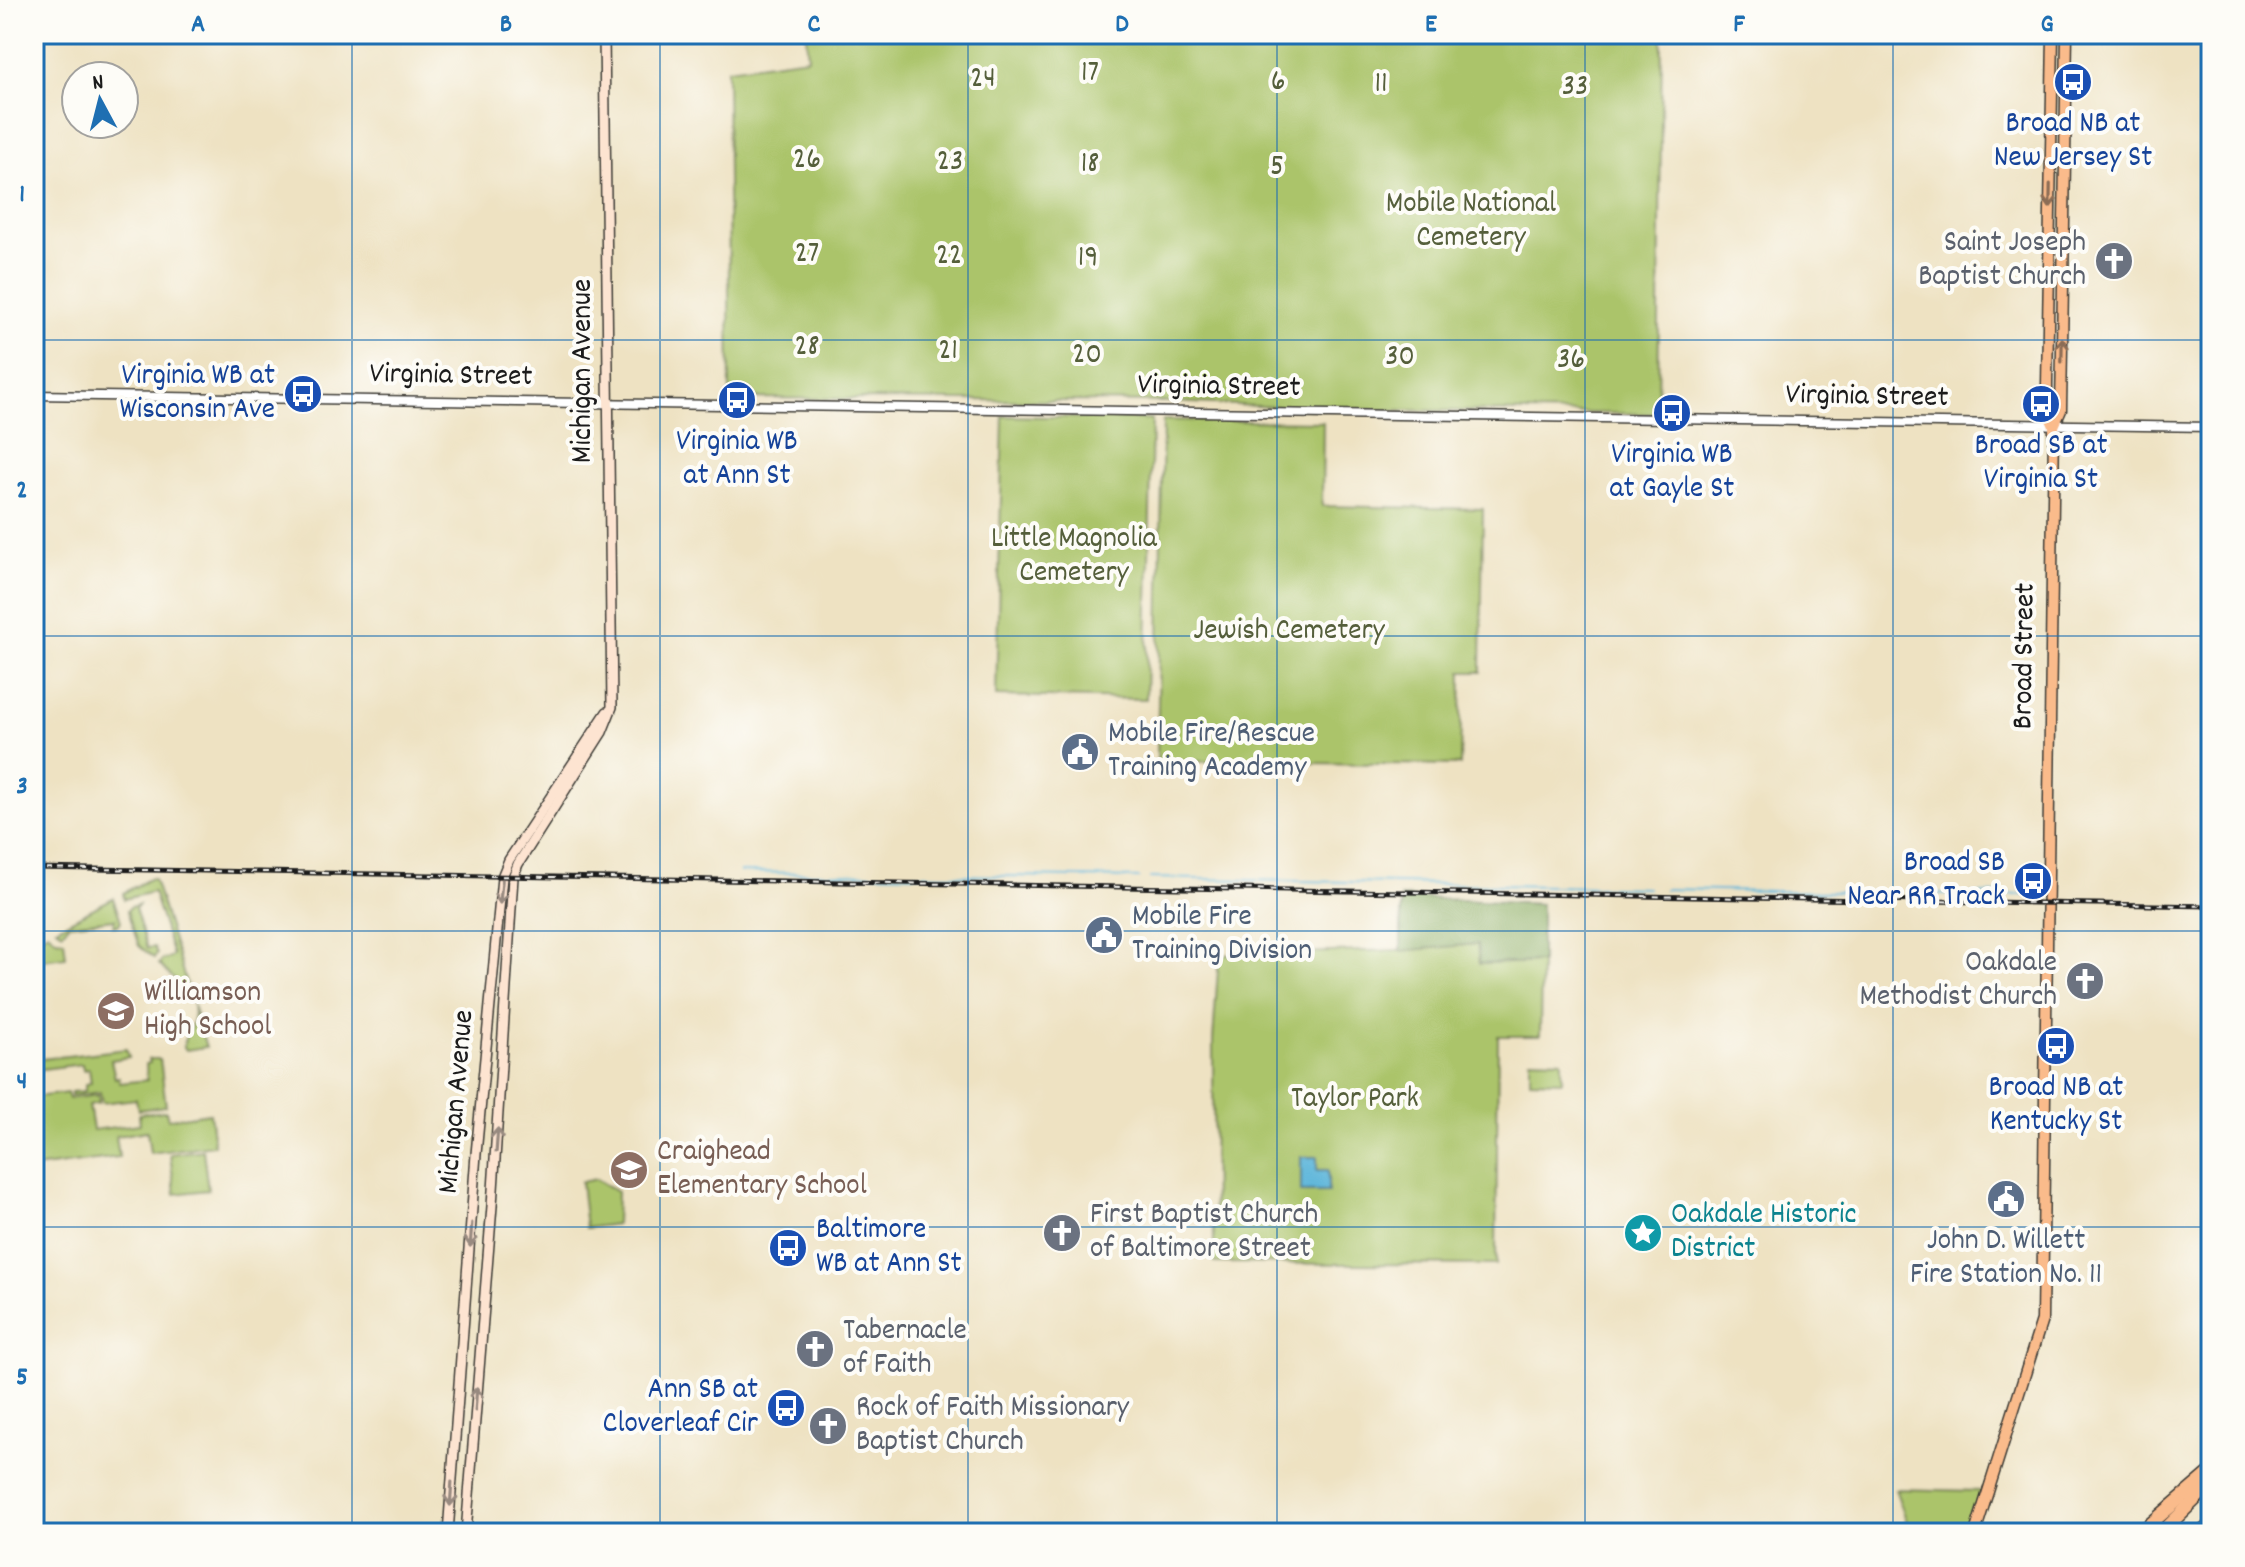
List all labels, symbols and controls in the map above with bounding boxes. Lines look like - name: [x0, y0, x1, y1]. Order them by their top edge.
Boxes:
- text: A: [191, 7, 205, 44]
- text: B: [500, 7, 512, 44]
- text: C: [808, 7, 821, 44]
- text: D: [1115, 7, 1129, 44]
- text: E: [1425, 7, 1437, 44]
- text: F: [1733, 7, 1745, 44]
- text: G: [2040, 7, 2054, 44]
- park label: 17: [1081, 53, 1099, 96]
- park label: 24: [970, 59, 996, 102]
- north arrow: [60, 60, 140, 140]
- bus stop icon: Broad NB at New Jersey St: [2052, 61, 2094, 103]
- park label: 6: [1271, 62, 1285, 105]
- park label: 11: [1374, 64, 1388, 107]
- park label: 33: [1562, 67, 1588, 110]
- text: N: [91, 68, 105, 100]
- place label: Broad NB at New Jersey St: [1994, 104, 2152, 181]
- park label: 26: [793, 140, 821, 183]
- park label: 23: [937, 142, 963, 185]
- park label: 18: [1081, 144, 1099, 187]
- park label: 5: [1270, 147, 1284, 190]
- text: 1: [19, 177, 25, 214]
- one-way arrow: [2042, 182, 2058, 209]
- park label: Mobile National Cemetery: [1386, 184, 1556, 261]
- place label: Saint Joseph Baptist Church: [1918, 223, 2086, 300]
- park label: 27: [795, 234, 819, 277]
- park label: 22: [936, 236, 962, 279]
- park label: 19: [1078, 238, 1098, 281]
- church icon: Saint Joseph Baptist Church: [2093, 240, 2135, 282]
- street label: Michigan Avenue: [563, 279, 606, 463]
- park label: 28: [794, 327, 820, 370]
- park label: 21: [938, 331, 958, 374]
- park label: 20: [1072, 335, 1102, 378]
- park label: 30: [1385, 337, 1415, 380]
- one-way arrow: [2055, 337, 2070, 364]
- park label: 36: [1557, 340, 1585, 383]
- street label: Virginia Street: [369, 354, 533, 400]
- place label: Virginia WB at Wisconsin Ave: [119, 356, 275, 433]
- street label: Virginia Street: [1137, 365, 1301, 411]
- bus stop icon: Virginia WB at Wisconsin Ave: [282, 373, 324, 415]
- street label: Virginia Street: [1785, 375, 1949, 421]
- bus stop icon: Virginia WB at Ann St: [716, 379, 758, 421]
- bus stop icon: Broad SB at Virginia St: [2020, 383, 2062, 425]
- bus stop icon: Virginia WB at Gayle St: [1651, 392, 1693, 434]
- place label: Virginia WB at Ann St: [676, 422, 798, 499]
- place label: Broad SB at Virginia St: [1974, 426, 2108, 503]
- place label: Virginia WB at Gayle St: [1610, 435, 1734, 512]
- text: 2: [16, 473, 28, 510]
- park label: Little Magnolia Cemetery: [991, 519, 1158, 596]
- street label: Broad Street: [2003, 582, 2049, 730]
- park label: Jewish Cemetery: [1193, 611, 1386, 654]
- place label: Mobile Fire/Rescue Training Academy: [1108, 714, 1315, 791]
- public building icon: Mobile Fire/Rescue Training Academy: [1059, 731, 1101, 773]
- text: 3: [16, 769, 28, 806]
- place label: Broad SB Near RR Track: [1847, 843, 2005, 920]
- bus stop icon: Broad SB Near RR Track: [2012, 860, 2054, 902]
- one-way arrow: [493, 878, 508, 905]
- place label: Mobile Fire Training Division: [1132, 897, 1312, 974]
- public building icon: Mobile Fire Training Division: [1083, 914, 1125, 956]
- place label: Oakdale Methodist Church: [1860, 943, 2057, 1020]
- church icon: Oakdale Methodist Church: [2064, 960, 2106, 1002]
- place label: Williamson High School: [144, 973, 271, 1050]
- school or university icon: Williamson High School: [95, 990, 137, 1032]
- street label: Michigan Avenue: [429, 1008, 487, 1196]
- bus stop icon: Broad NB at Kentucky St: [2035, 1025, 2077, 1067]
- text: 4: [17, 1064, 27, 1101]
- place label: Broad NB at Kentucky St: [1989, 1068, 2123, 1145]
- park label: Taylor Park: [1291, 1079, 1419, 1122]
- one-way arrow: [490, 1127, 505, 1154]
- place label: Craighead Elementary School: [657, 1132, 867, 1209]
- school or university icon: Craighead Elementary School: [608, 1149, 650, 1191]
- public building icon: John D. Willett Fire Station No. 11: [1985, 1178, 2027, 1220]
- place label: First Baptist Church of Baltimore Street: [1090, 1195, 1318, 1272]
- place label: Oakdale Historic District: [1671, 1195, 1857, 1272]
- place label: Baltimore WB at Ann St: [816, 1210, 962, 1287]
- church icon: First Baptist Church of Baltimore Street: [1041, 1212, 1083, 1254]
- place icon: Oakdale Historic District: [1622, 1212, 1664, 1254]
- one-way arrow: [463, 1221, 478, 1248]
- place label: John D. Willett Fire Station No. 11: [1910, 1221, 2102, 1298]
- bus stop icon: Baltimore WB at Ann St: [767, 1227, 809, 1269]
- place label: Tabernacle of Faith: [843, 1311, 967, 1388]
- church icon: Tabernacle of Faith: [794, 1328, 836, 1370]
- text: 5: [16, 1360, 28, 1397]
- place label: Ann SB at Cloverleaf Cir: [603, 1370, 758, 1447]
- one-way arrow: [468, 1386, 483, 1413]
- bus stop icon: Ann SB at Cloverleaf Cir: [765, 1387, 807, 1429]
- place label: Rock of Faith Missionary Baptist Church: [856, 1388, 1130, 1465]
- church icon: Rock of Faith Missionary Baptist Church: [807, 1405, 849, 1447]
- one-way arrow: [443, 1480, 458, 1507]

